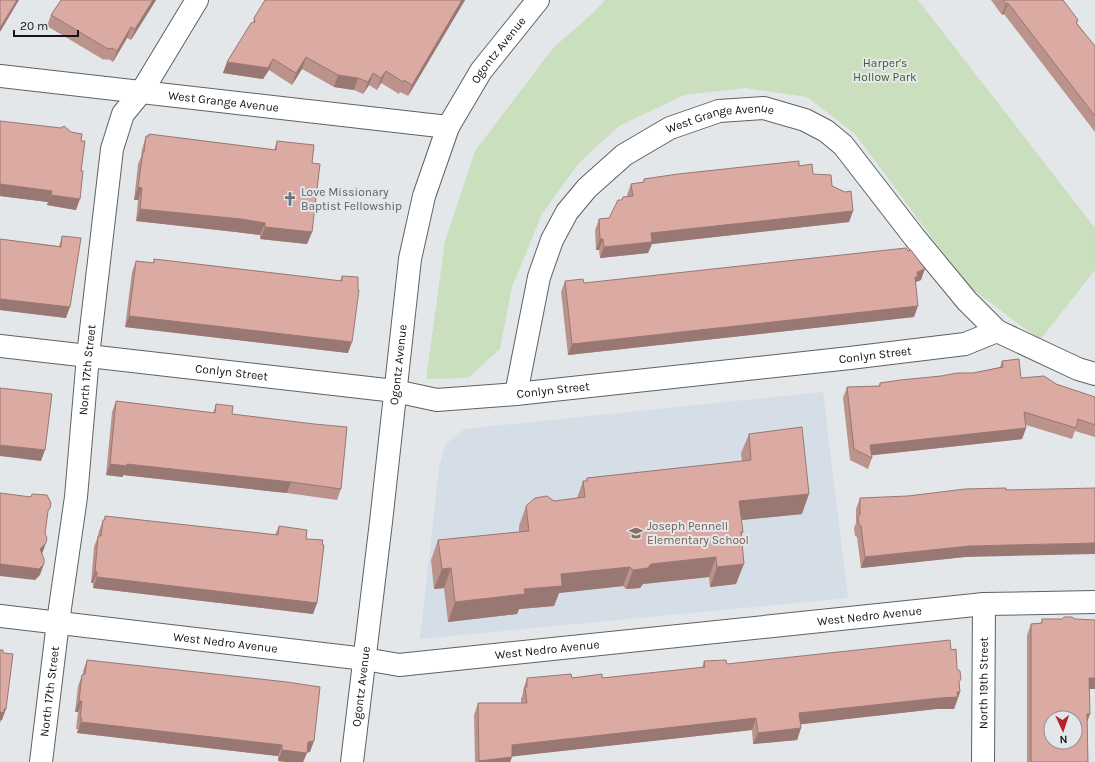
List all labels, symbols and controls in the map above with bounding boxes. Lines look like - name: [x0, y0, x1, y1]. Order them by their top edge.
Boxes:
- scale bar: [14, 12, 78, 38]
- street label: Ogontz Avenue: [468, 14, 529, 86]
- text: 20 m: [20, 19, 48, 33]
- park label: Harper's Hollow Park: [853, 56, 917, 84]
- street label: West Grange Avenue: [167, 88, 280, 115]
- street label: West Grange Avenue: [664, 100, 776, 136]
- place label: Love Missionary Baptist Fellowship: [301, 185, 402, 213]
- church icon: Love Missionary Baptist Fellowship: [282, 191, 298, 207]
- street label: North 17th Street: [76, 323, 99, 416]
- street label: Ogontz Avenue: [387, 324, 410, 406]
- street label: Conlyn Street: [838, 344, 913, 366]
- street label: Conlyn Street: [194, 361, 269, 384]
- street label: Conlyn Street: [516, 379, 591, 401]
- place label: Joseph Pennell Elementary School: [647, 519, 749, 547]
- school or university icon: Joseph Pennell Elementary School: [628, 525, 644, 541]
- street label: West Nedro Avenue: [816, 604, 922, 628]
- street label: West Nedro Avenue: [172, 629, 278, 656]
- street label: North 19th Street: [976, 636, 991, 729]
- street label: West Nedro Avenue: [494, 637, 600, 662]
- street label: North 17th Street: [37, 645, 62, 738]
- street label: Ogontz Avenue: [349, 646, 373, 728]
- north arrow: [1043, 710, 1083, 750]
- text: N: [1059, 733, 1068, 746]

